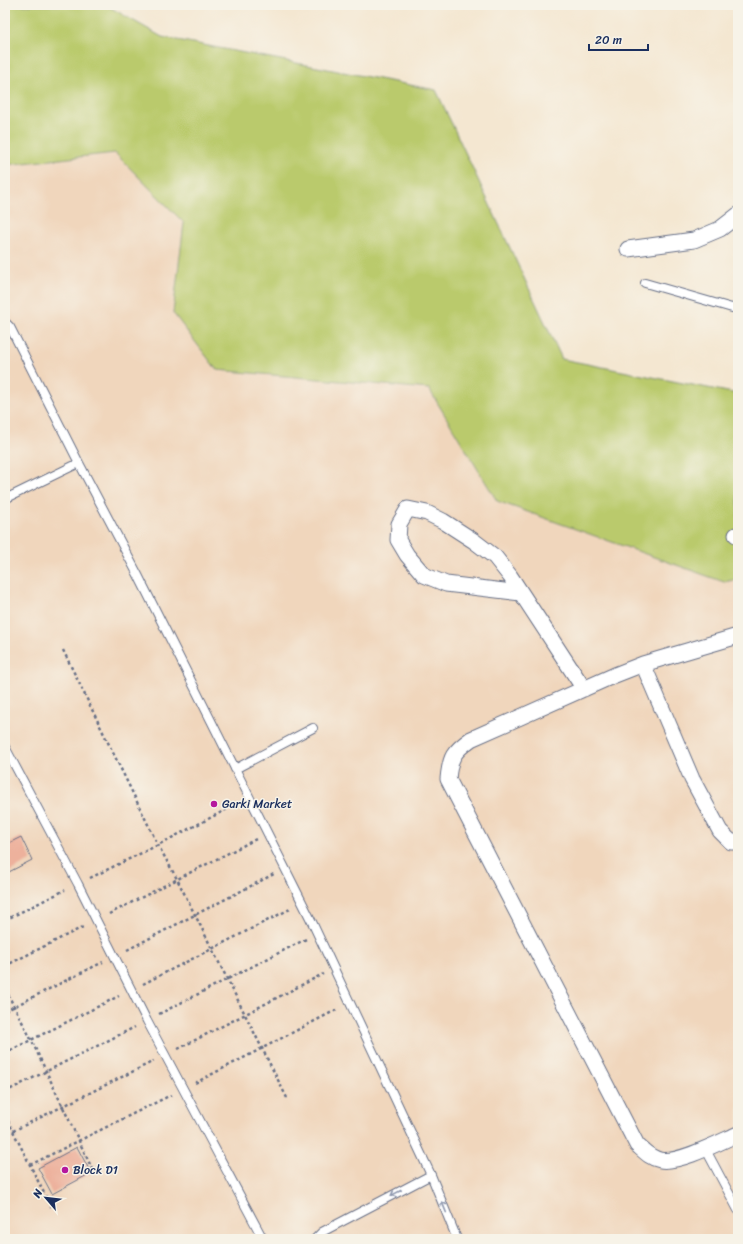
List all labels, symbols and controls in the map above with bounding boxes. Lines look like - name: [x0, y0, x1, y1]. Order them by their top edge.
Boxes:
- scale bar: [589, 26, 648, 52]
- text: 20 m: [595, 29, 622, 51]
- place label: Garki Market: [222, 793, 292, 815]
- marker: Garki Market: [209, 799, 219, 809]
- place label: Block D1: [73, 1159, 118, 1181]
- marker: Block D1: [60, 1165, 70, 1175]
- north arrow: [26, 1178, 66, 1218]
- text: N: [27, 1185, 48, 1202]
- one-way arrow: [390, 1190, 402, 1197]
- one-way arrow: [439, 1201, 447, 1213]

